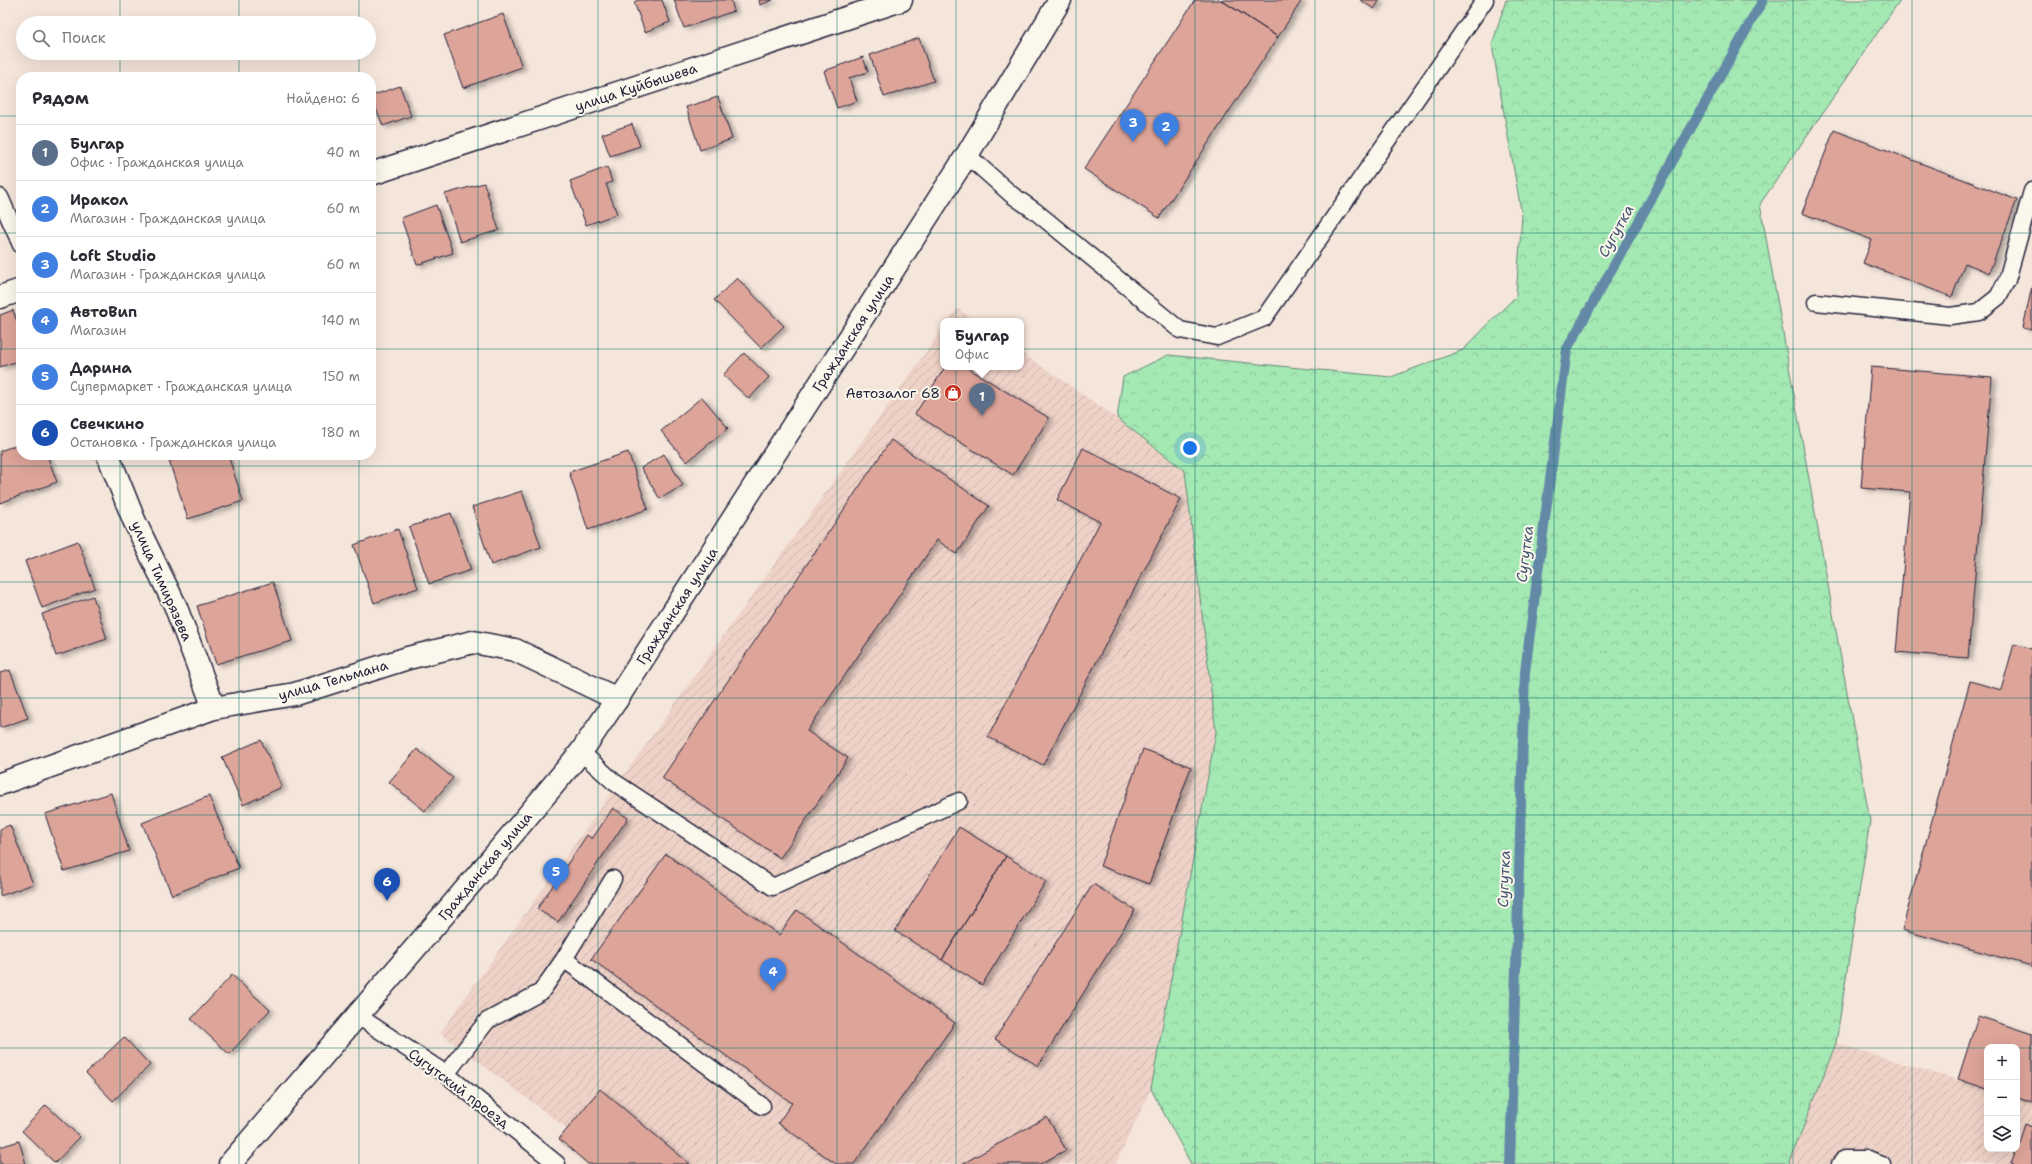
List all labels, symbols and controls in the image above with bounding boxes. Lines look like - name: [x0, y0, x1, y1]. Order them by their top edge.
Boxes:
- search box: [16, 16, 376, 60]
- icon: search: [30, 27, 52, 49]
- text: Поиск: [62, 28, 106, 48]
- street label: улица Куйбышева: [573, 59, 700, 115]
- text: Рядом: [32, 87, 89, 109]
- text: Найдено: 6: [286, 90, 360, 107]
- pin: 3: [1120, 109, 1146, 142]
- pin: 2: [1153, 113, 1179, 146]
- text: Булгар: [70, 134, 124, 154]
- text: 1: [42, 144, 48, 161]
- text: 40 m: [326, 144, 360, 161]
- text: Офис · Гражданская улица: [70, 154, 244, 171]
- text: Иракол: [70, 190, 128, 210]
- text: 2: [40, 200, 50, 217]
- text: 60 m: [327, 200, 360, 217]
- water label: Сугутка: [1593, 201, 1639, 261]
- text: Магазин · Гражданская улица: [70, 210, 266, 227]
- text: Loft Studio: [70, 246, 156, 266]
- text: 3: [40, 256, 50, 273]
- text: 60 m: [327, 256, 360, 273]
- text: Магазин · Гражданская улица: [70, 266, 266, 283]
- street label: Гражданская улица: [808, 271, 898, 395]
- text: АвтоВип: [70, 302, 137, 322]
- text: 4: [40, 312, 50, 329]
- text: 140 m: [321, 312, 360, 329]
- popup: [940, 318, 1024, 370]
- text: Магазин: [70, 322, 126, 339]
- text: Булгар: [955, 326, 1009, 346]
- text: Офис: [955, 346, 989, 363]
- text: Дарина: [70, 358, 132, 378]
- text: 5: [41, 368, 49, 385]
- text: 150 m: [322, 368, 360, 385]
- text: Супермаркет · Гражданская улица: [70, 378, 292, 395]
- shop icon: Автозалог 68: [943, 383, 963, 403]
- pin: 1: [969, 383, 995, 416]
- place label: Автозалог 68: [845, 384, 940, 402]
- text: Свечкино: [70, 414, 144, 434]
- text: 6: [40, 424, 50, 441]
- text: 180 m: [321, 424, 360, 441]
- text: Остановка · Гражданская улица: [70, 434, 276, 451]
- your location: [1180, 438, 1200, 458]
- street label: улица Тимирязева: [127, 518, 197, 644]
- water label: Сугутка: [1512, 524, 1538, 584]
- street label: Гражданская улица: [632, 544, 722, 668]
- street label: улица Тельмана: [276, 656, 390, 704]
- street label: Гражданская улица: [434, 808, 536, 924]
- water label: Сугутка: [1493, 850, 1515, 908]
- pin: 5: [543, 858, 569, 891]
- pin: 6: [374, 868, 400, 901]
- pin: 4: [760, 958, 786, 991]
- street label: Сугутский проезд: [405, 1044, 513, 1132]
- map controls: [1984, 1044, 2020, 1152]
- button: +: [1984, 1044, 2020, 1080]
- button: −: [1984, 1080, 2020, 1116]
- button: layers: [1984, 1116, 2020, 1152]

